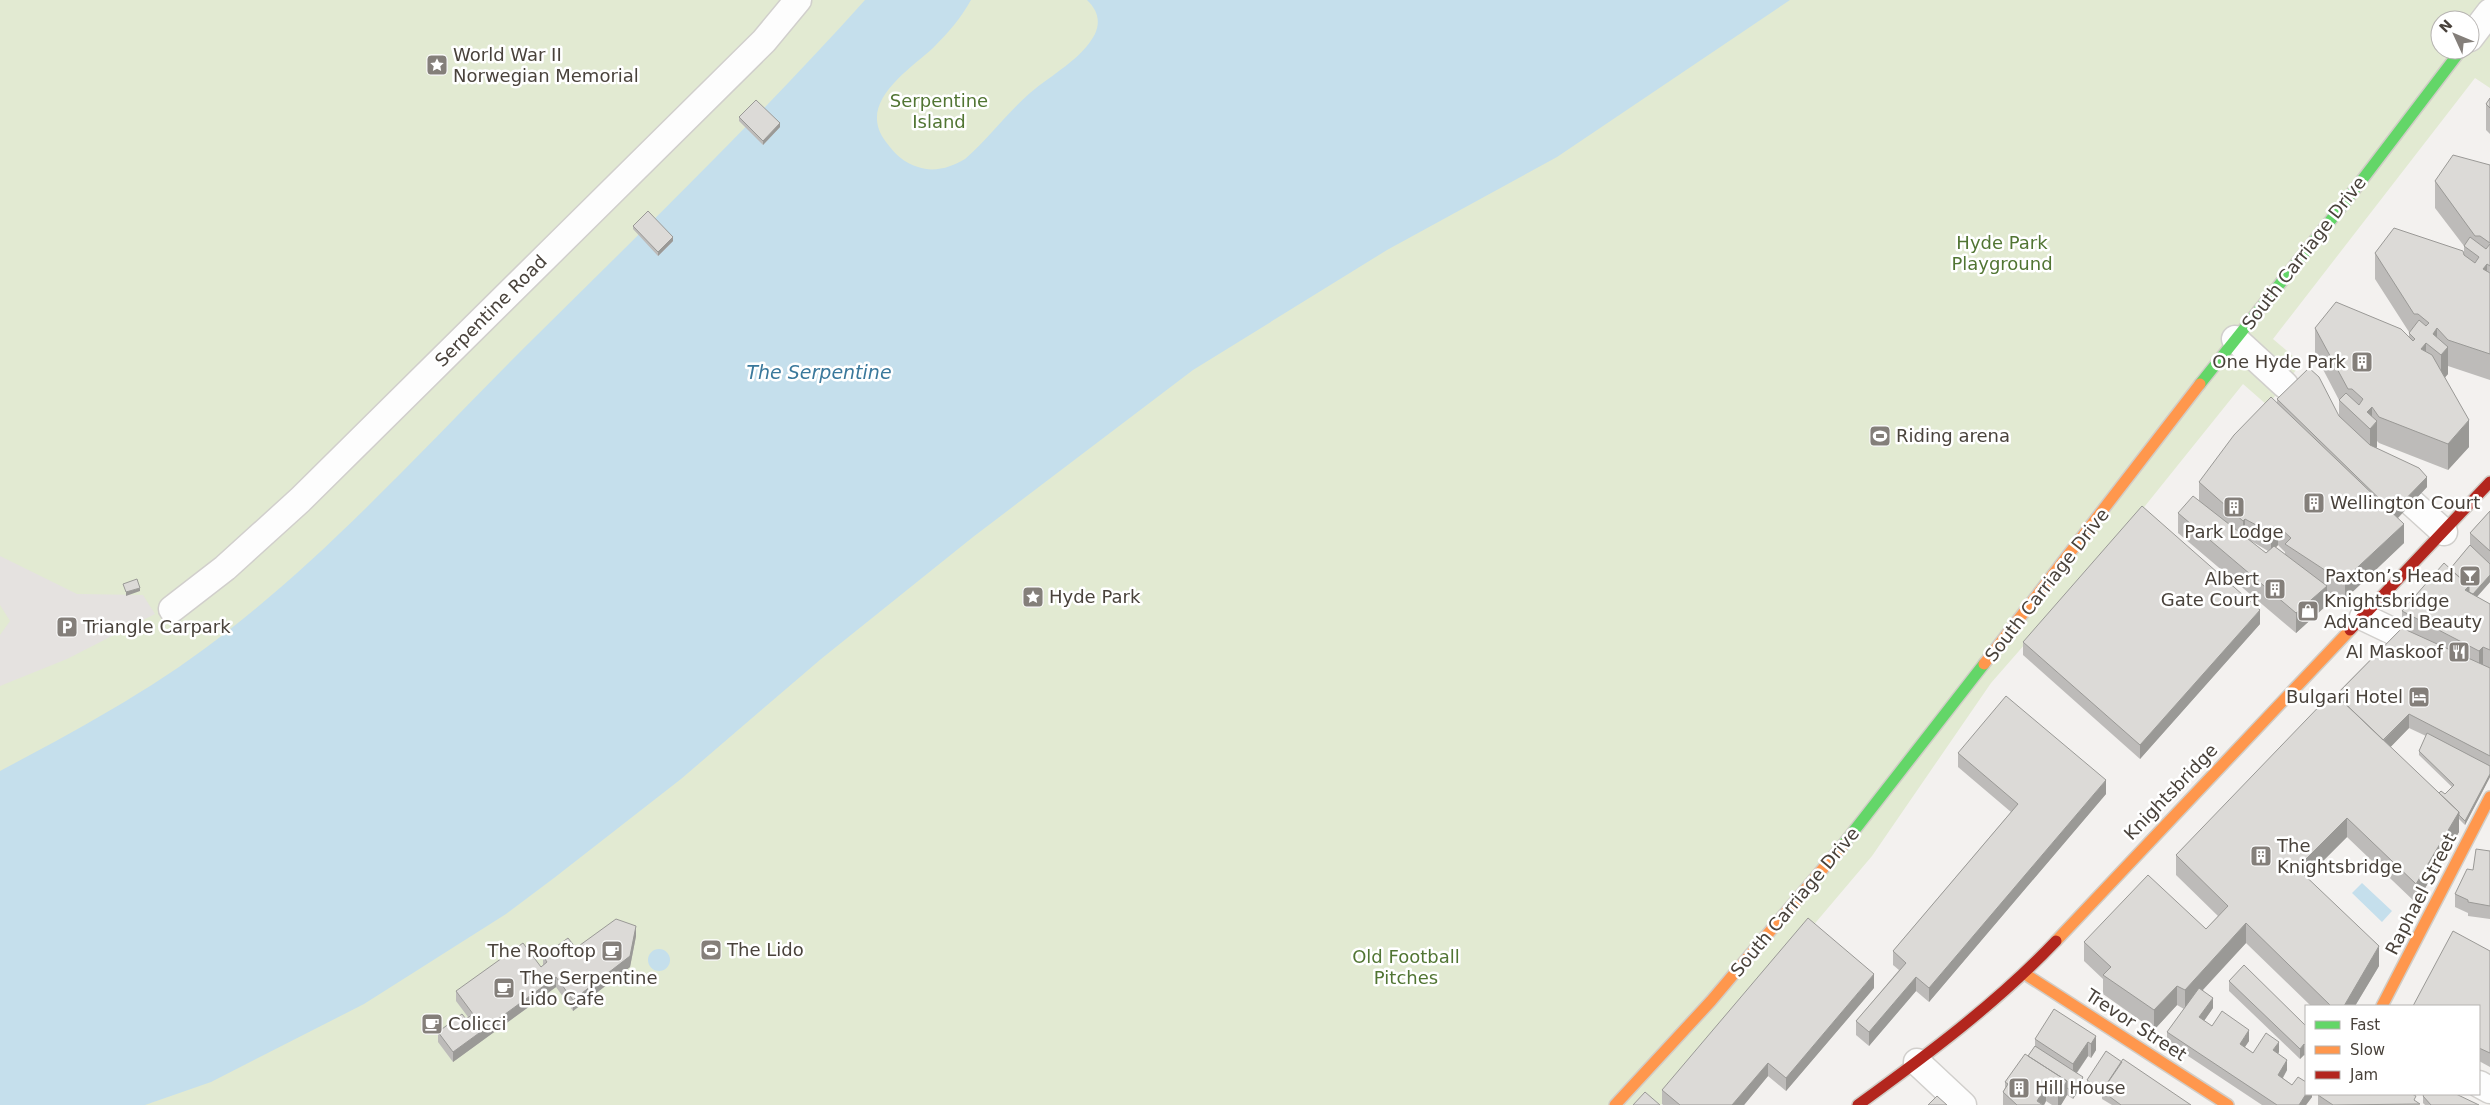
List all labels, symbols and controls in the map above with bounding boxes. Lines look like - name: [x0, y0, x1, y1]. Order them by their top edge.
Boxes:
- north arrow: [2430, 10, 2480, 60]
- text: N: [2436, 16, 2455, 36]
- place label: World War II Norwegian Memorial: [453, 44, 639, 86]
- place icon: World War II Norwegian Memorial: [425, 53, 449, 77]
- park label: Serpentine Island: [890, 90, 988, 132]
- street label: South Carriage Drive: [2237, 172, 2370, 333]
- park label: Hyde Park Playground: [1951, 232, 2053, 274]
- street label: Serpentine Road: [430, 250, 551, 371]
- building icon: One Hyde Park: [2350, 350, 2374, 374]
- place label: One Hyde Park: [2212, 351, 2347, 372]
- water label: The Serpentine: [746, 361, 892, 383]
- sports icon: Riding arena: [1868, 424, 1892, 448]
- place label: Riding arena: [1896, 425, 2010, 446]
- building icon: Wellington Court: [2302, 491, 2326, 515]
- place label: Wellington Court: [2330, 492, 2480, 513]
- building icon: Park Lodge: [2222, 495, 2246, 519]
- street label: South Carriage Drive: [1980, 504, 2113, 665]
- place label: Park Lodge: [2184, 521, 2284, 542]
- bar icon: Paxton’s Head: [2458, 564, 2482, 588]
- place label: Paxton’s Head: [2325, 565, 2454, 586]
- place label: Albert Gate Court: [2161, 568, 2259, 610]
- building icon: Albert Gate Court: [2263, 577, 2287, 601]
- place icon: Hyde Park: [1021, 585, 1045, 609]
- place label: Hyde Park: [1049, 586, 1141, 607]
- place label: Knightsbridge Advanced Beauty: [2324, 590, 2483, 632]
- shop icon: Knightsbridge Advanced Beauty: [2296, 599, 2320, 623]
- parking icon: Triangle Carpark: [55, 615, 79, 639]
- place label: Triangle Carpark: [82, 616, 231, 637]
- restaurant icon: Al Maskoof: [2447, 640, 2471, 664]
- place label: Al Maskoof: [2346, 641, 2444, 662]
- hotel icon: Bulgari Hotel: [2407, 685, 2431, 709]
- place label: Bulgari Hotel: [2286, 686, 2403, 707]
- street label: Knightsbridge: [2120, 739, 2222, 844]
- street label: South Carriage Drive: [1726, 823, 1863, 981]
- street label: Raphael Street: [2381, 830, 2460, 958]
- place label: The Knightsbridge: [2276, 835, 2402, 877]
- building icon: The Knightsbridge: [2249, 844, 2273, 868]
- sports icon: The Lido: [699, 938, 723, 962]
- cafe icon: The Rooftop: [600, 939, 624, 963]
- place label: The Lido: [726, 939, 804, 960]
- place label: The Rooftop: [487, 940, 596, 961]
- park label: Old Football Pitches: [1352, 946, 1460, 988]
- place label: The Serpentine Lido Cafe: [519, 967, 658, 1009]
- cafe icon: The Serpentine Lido Cafe: [492, 976, 516, 1000]
- street label: Trevor Street: [2081, 984, 2191, 1065]
- legend: [2305, 1005, 2480, 1095]
- cafe icon: Colicci: [420, 1012, 444, 1036]
- place label: Colicci: [448, 1013, 506, 1034]
- text: Fast: [2350, 1016, 2380, 1034]
- text: Slow: [2350, 1041, 2385, 1059]
- text: Jam: [2349, 1066, 2378, 1084]
- building icon: Hill House: [2007, 1076, 2031, 1100]
- place label: Hill House: [2035, 1077, 2126, 1098]

